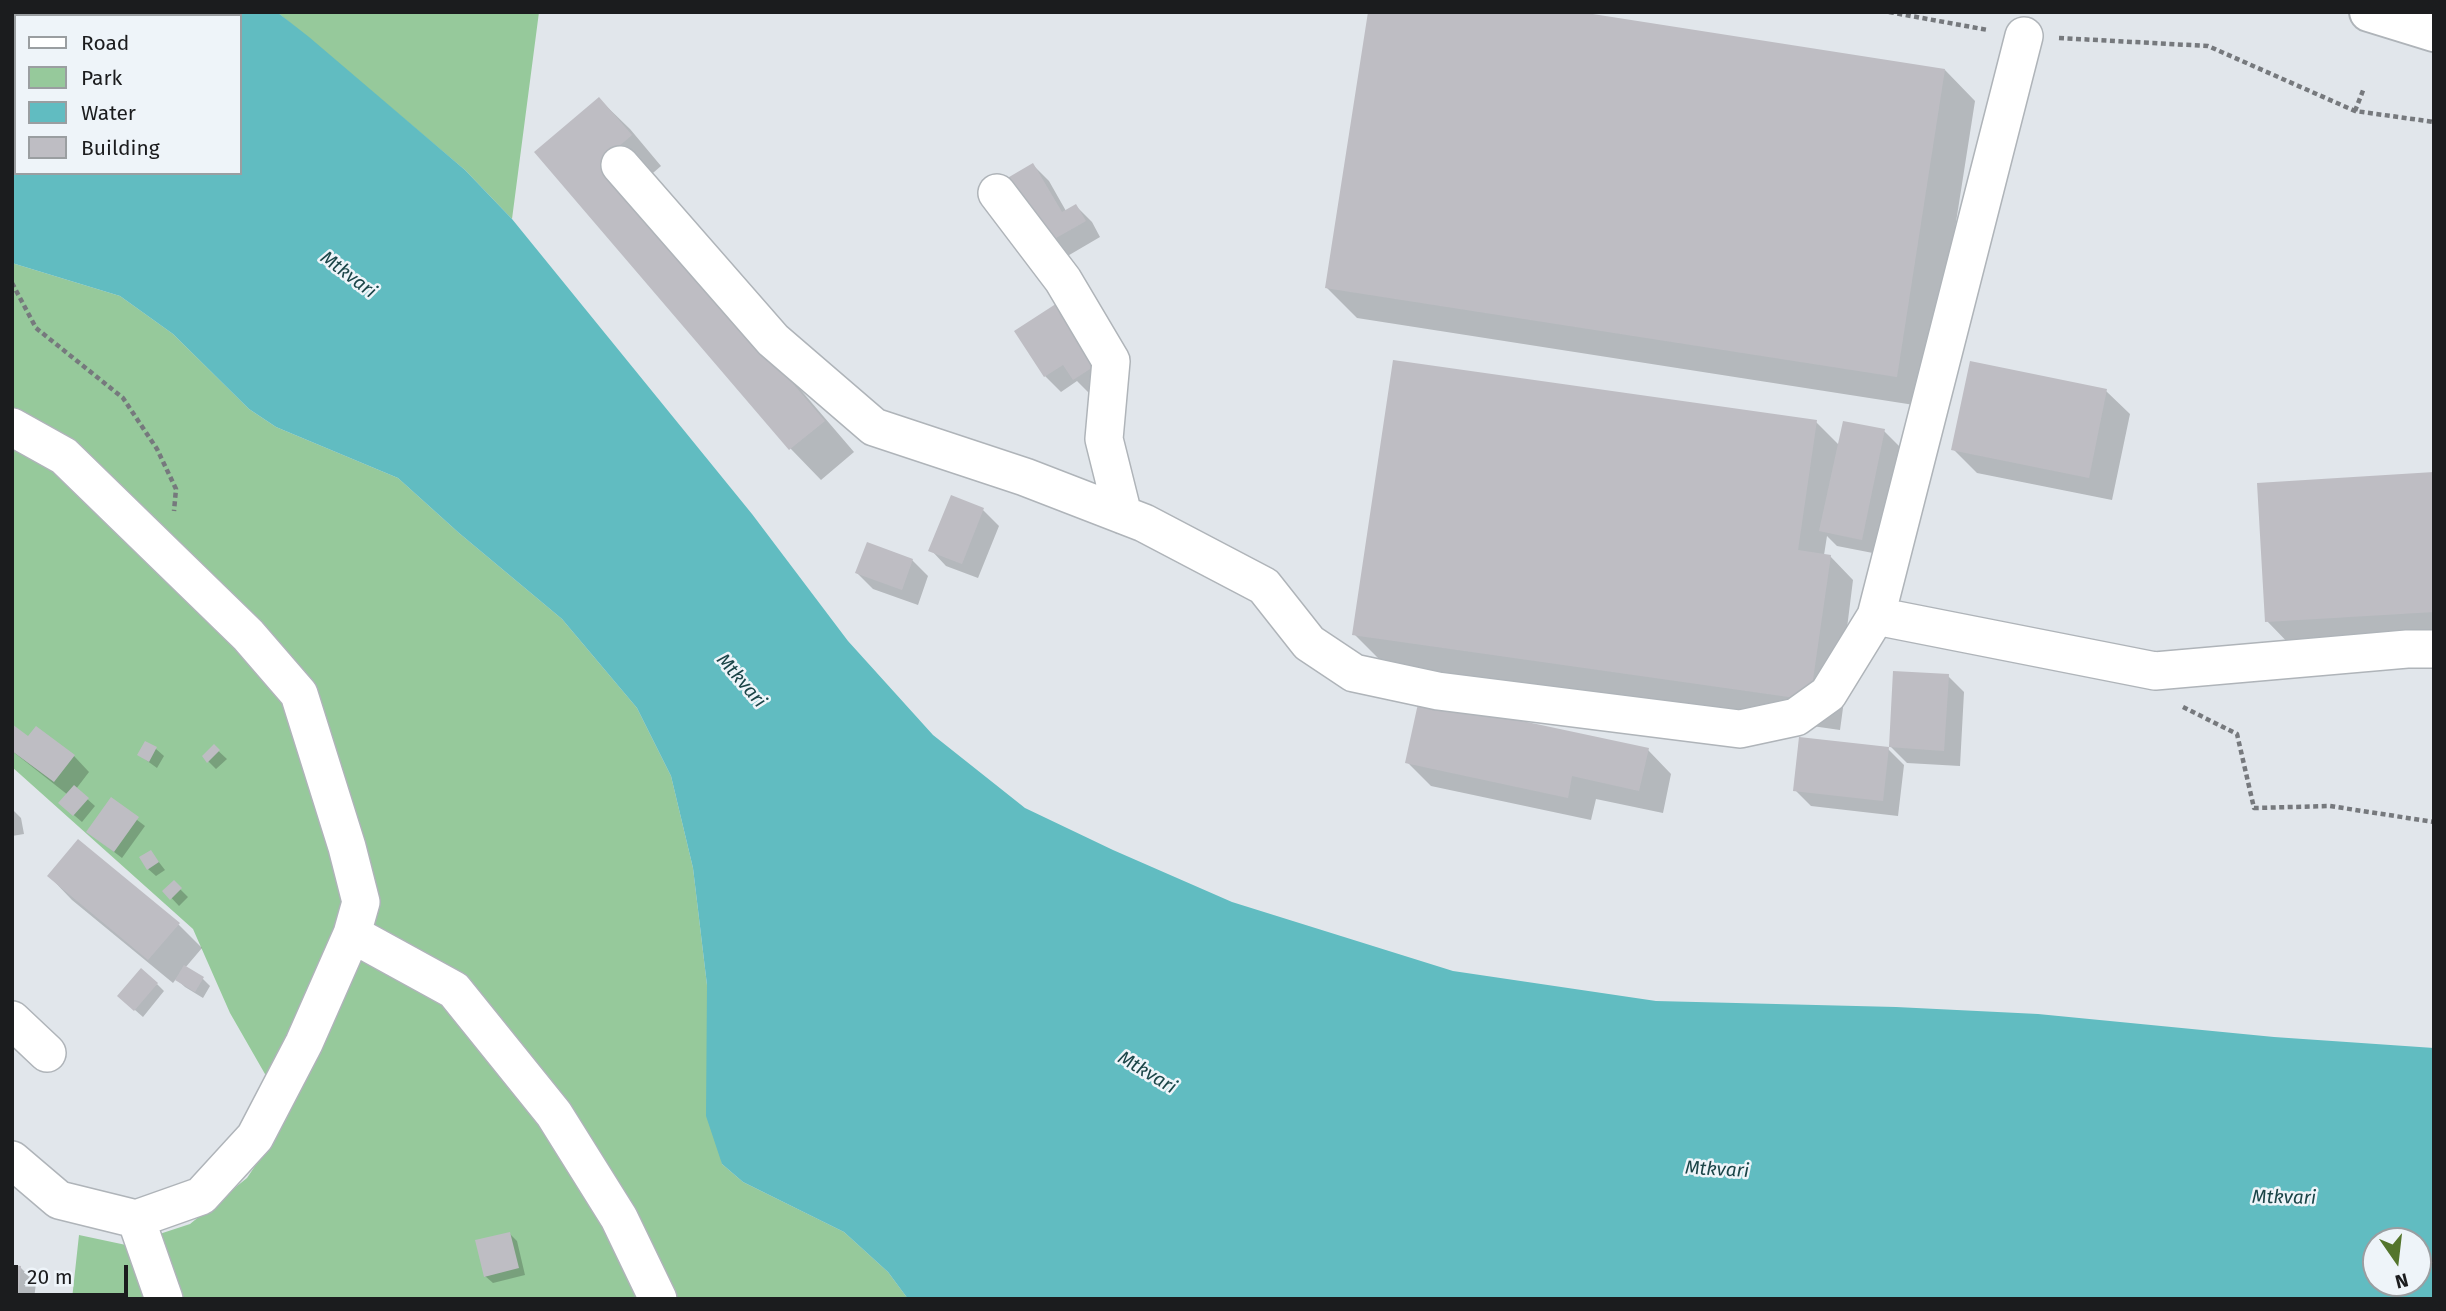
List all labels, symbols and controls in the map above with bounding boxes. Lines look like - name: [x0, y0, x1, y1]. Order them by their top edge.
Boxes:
- legend: [14, 14, 242, 175]
- text: Road: [81, 30, 129, 56]
- text: Park: [81, 65, 122, 91]
- text: Water: [81, 100, 136, 126]
- text: Building: [81, 135, 160, 161]
- water label: Mtkvari: [315, 247, 381, 303]
- water label: Mtkvari: [711, 649, 771, 713]
- water label: Mtkvari: [1114, 1047, 1180, 1099]
- water label: Mtkvari: [1684, 1157, 1750, 1183]
- water label: Mtkvari: [2252, 1186, 2316, 1210]
- north arrow: [2362, 1227, 2432, 1297]
- scale bar: [18, 1252, 131, 1296]
- text: 20 m: [27, 1264, 73, 1290]
- text: N: [2393, 1268, 2411, 1294]

